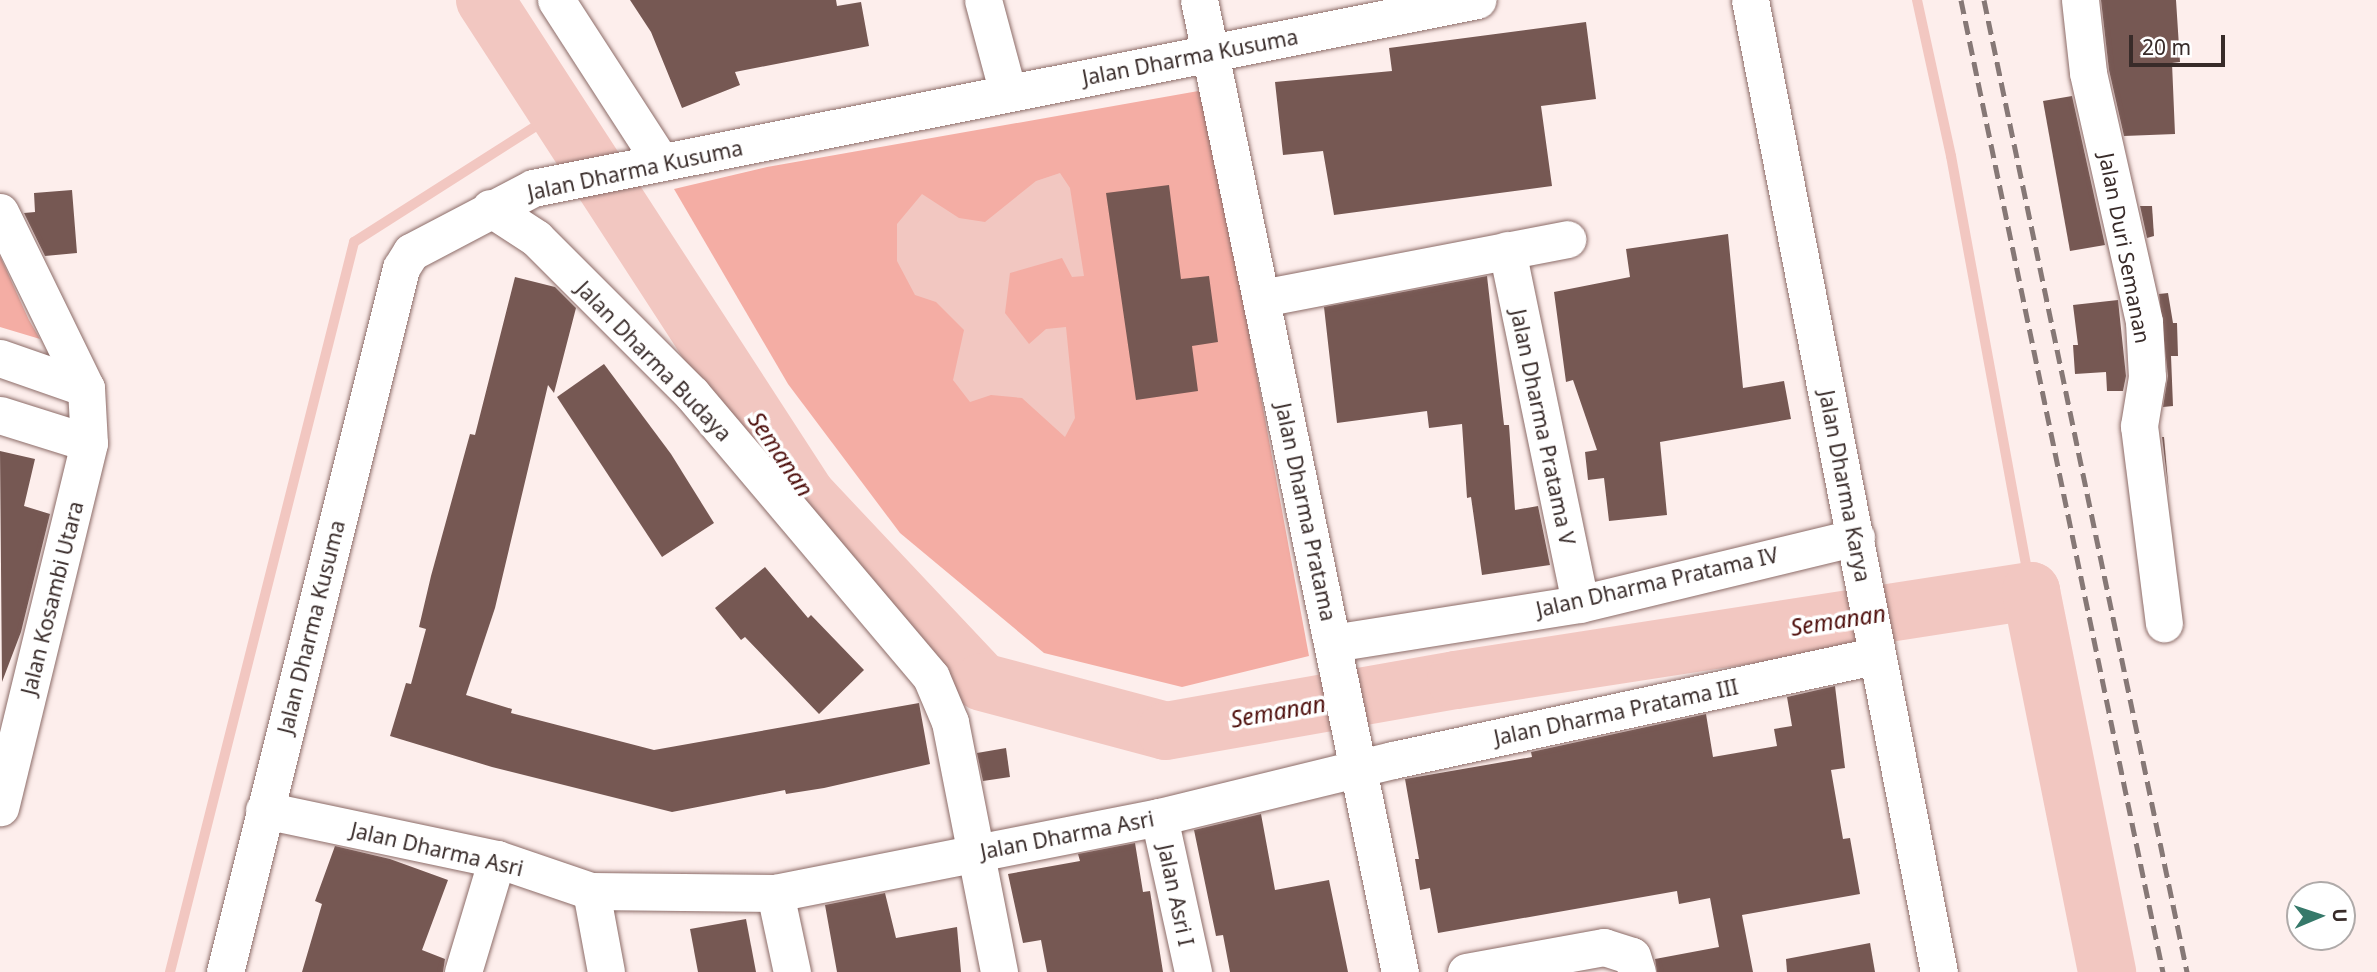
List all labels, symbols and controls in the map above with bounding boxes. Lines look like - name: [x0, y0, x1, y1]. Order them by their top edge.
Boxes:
- scale bar: [2132, 21, 2228, 65]
- street label: Jalan Dharma Kusuma: [1080, 24, 1300, 90]
- text: 20 m: [2142, 33, 2191, 61]
- street label: Jalan Dharma Kusuma: [525, 135, 745, 205]
- street label: Jalan Duri Semanan: [2094, 151, 2156, 345]
- street label: Jalan Dharma Budaya: [571, 276, 737, 446]
- street label: Jalan Dharma Pratama V: [1506, 307, 1580, 547]
- street label: Jalan Dharma Karya: [1814, 388, 1876, 584]
- street label: Jalan Dharma Pratama: [1271, 401, 1341, 623]
- water label: Semanan: [743, 406, 819, 502]
- street label: Jalan Kosambi Utara: [16, 498, 88, 698]
- street label: Jalan Dharma Kusuma: [272, 518, 350, 736]
- street label: Jalan Dharma Pratama IV: [1534, 542, 1780, 622]
- water label: Semanan: [1788, 599, 1888, 641]
- street label: Jalan Dharma Pratama III: [1492, 674, 1740, 750]
- water label: Semanan: [1228, 689, 1328, 733]
- street label: Jalan Dharma Asri: [978, 806, 1156, 864]
- street label: Jalan Dharma Asri: [348, 817, 526, 881]
- street label: Jalan Asri I: [1153, 842, 1199, 948]
- north arrow: [2286, 881, 2356, 951]
- text: U: [2327, 908, 2353, 923]

